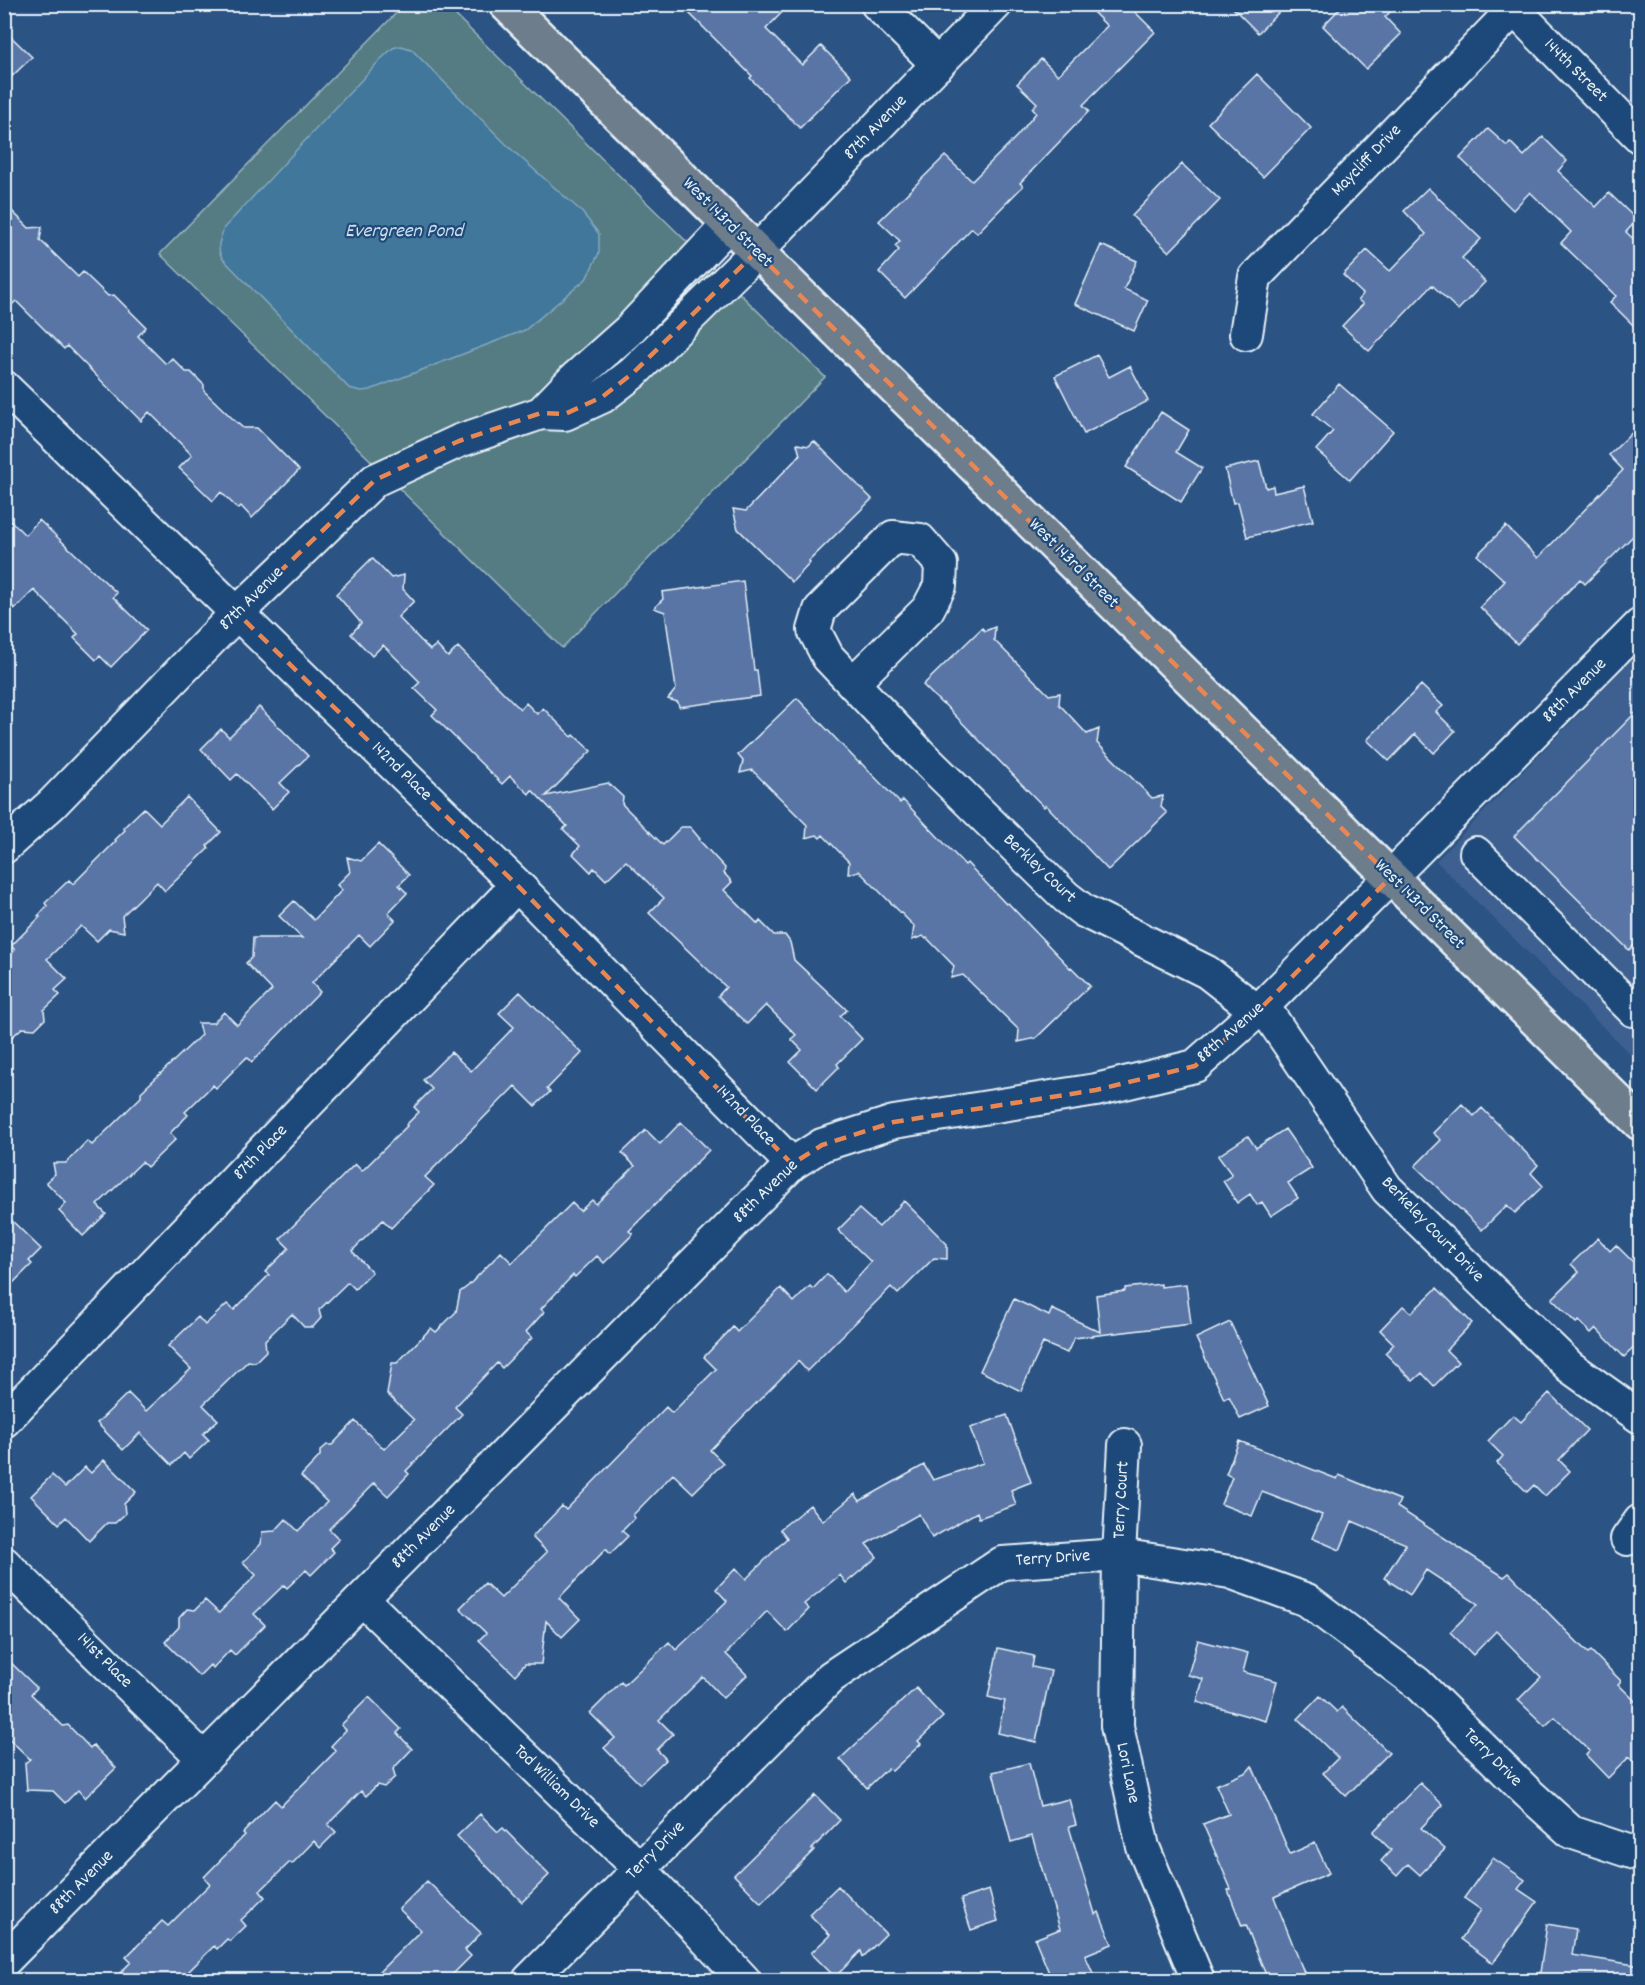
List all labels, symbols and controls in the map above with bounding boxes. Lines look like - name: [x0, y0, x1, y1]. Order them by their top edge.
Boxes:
- street label: 144th Street: [1537, 33, 1613, 109]
- street label: 87th Avenue: [838, 90, 914, 166]
- street label: Maycliff Drive: [1326, 119, 1408, 203]
- street label: West 143rd Street: [676, 172, 778, 274]
- water label: Evergreen Pond: [345, 218, 466, 246]
- street label: West 143rd Street: [1022, 513, 1124, 615]
- street label: 87th Avenue: [214, 561, 290, 637]
- street label: 88th Avenue: [1537, 653, 1613, 729]
- street label: 142nd Place: [365, 737, 437, 808]
- street label: Berkley Court: [997, 828, 1081, 910]
- street label: West 143rd Street: [1368, 854, 1470, 956]
- street label: 88th Avenue: [1192, 996, 1270, 1070]
- street label: 142nd Place: [710, 1080, 781, 1152]
- street label: 87th Place: [228, 1119, 294, 1187]
- street label: 88th Avenue: [728, 1154, 804, 1230]
- street label: Berkeley Court Drive: [1375, 1171, 1489, 1289]
- street label: Terry Court: [1107, 1460, 1137, 1540]
- street label: 88th Avenue: [386, 1499, 462, 1575]
- street label: Terry Drive: [1015, 1544, 1091, 1574]
- street label: 141st Place: [71, 1628, 138, 1695]
- street label: Terry Drive: [1457, 1723, 1527, 1793]
- street label: Tod William Drive: [507, 1739, 605, 1835]
- street label: Lori Lane: [1108, 1740, 1146, 1806]
- street label: Terry Drive: [621, 1816, 691, 1886]
- street label: 88th Avenue: [44, 1845, 120, 1921]

